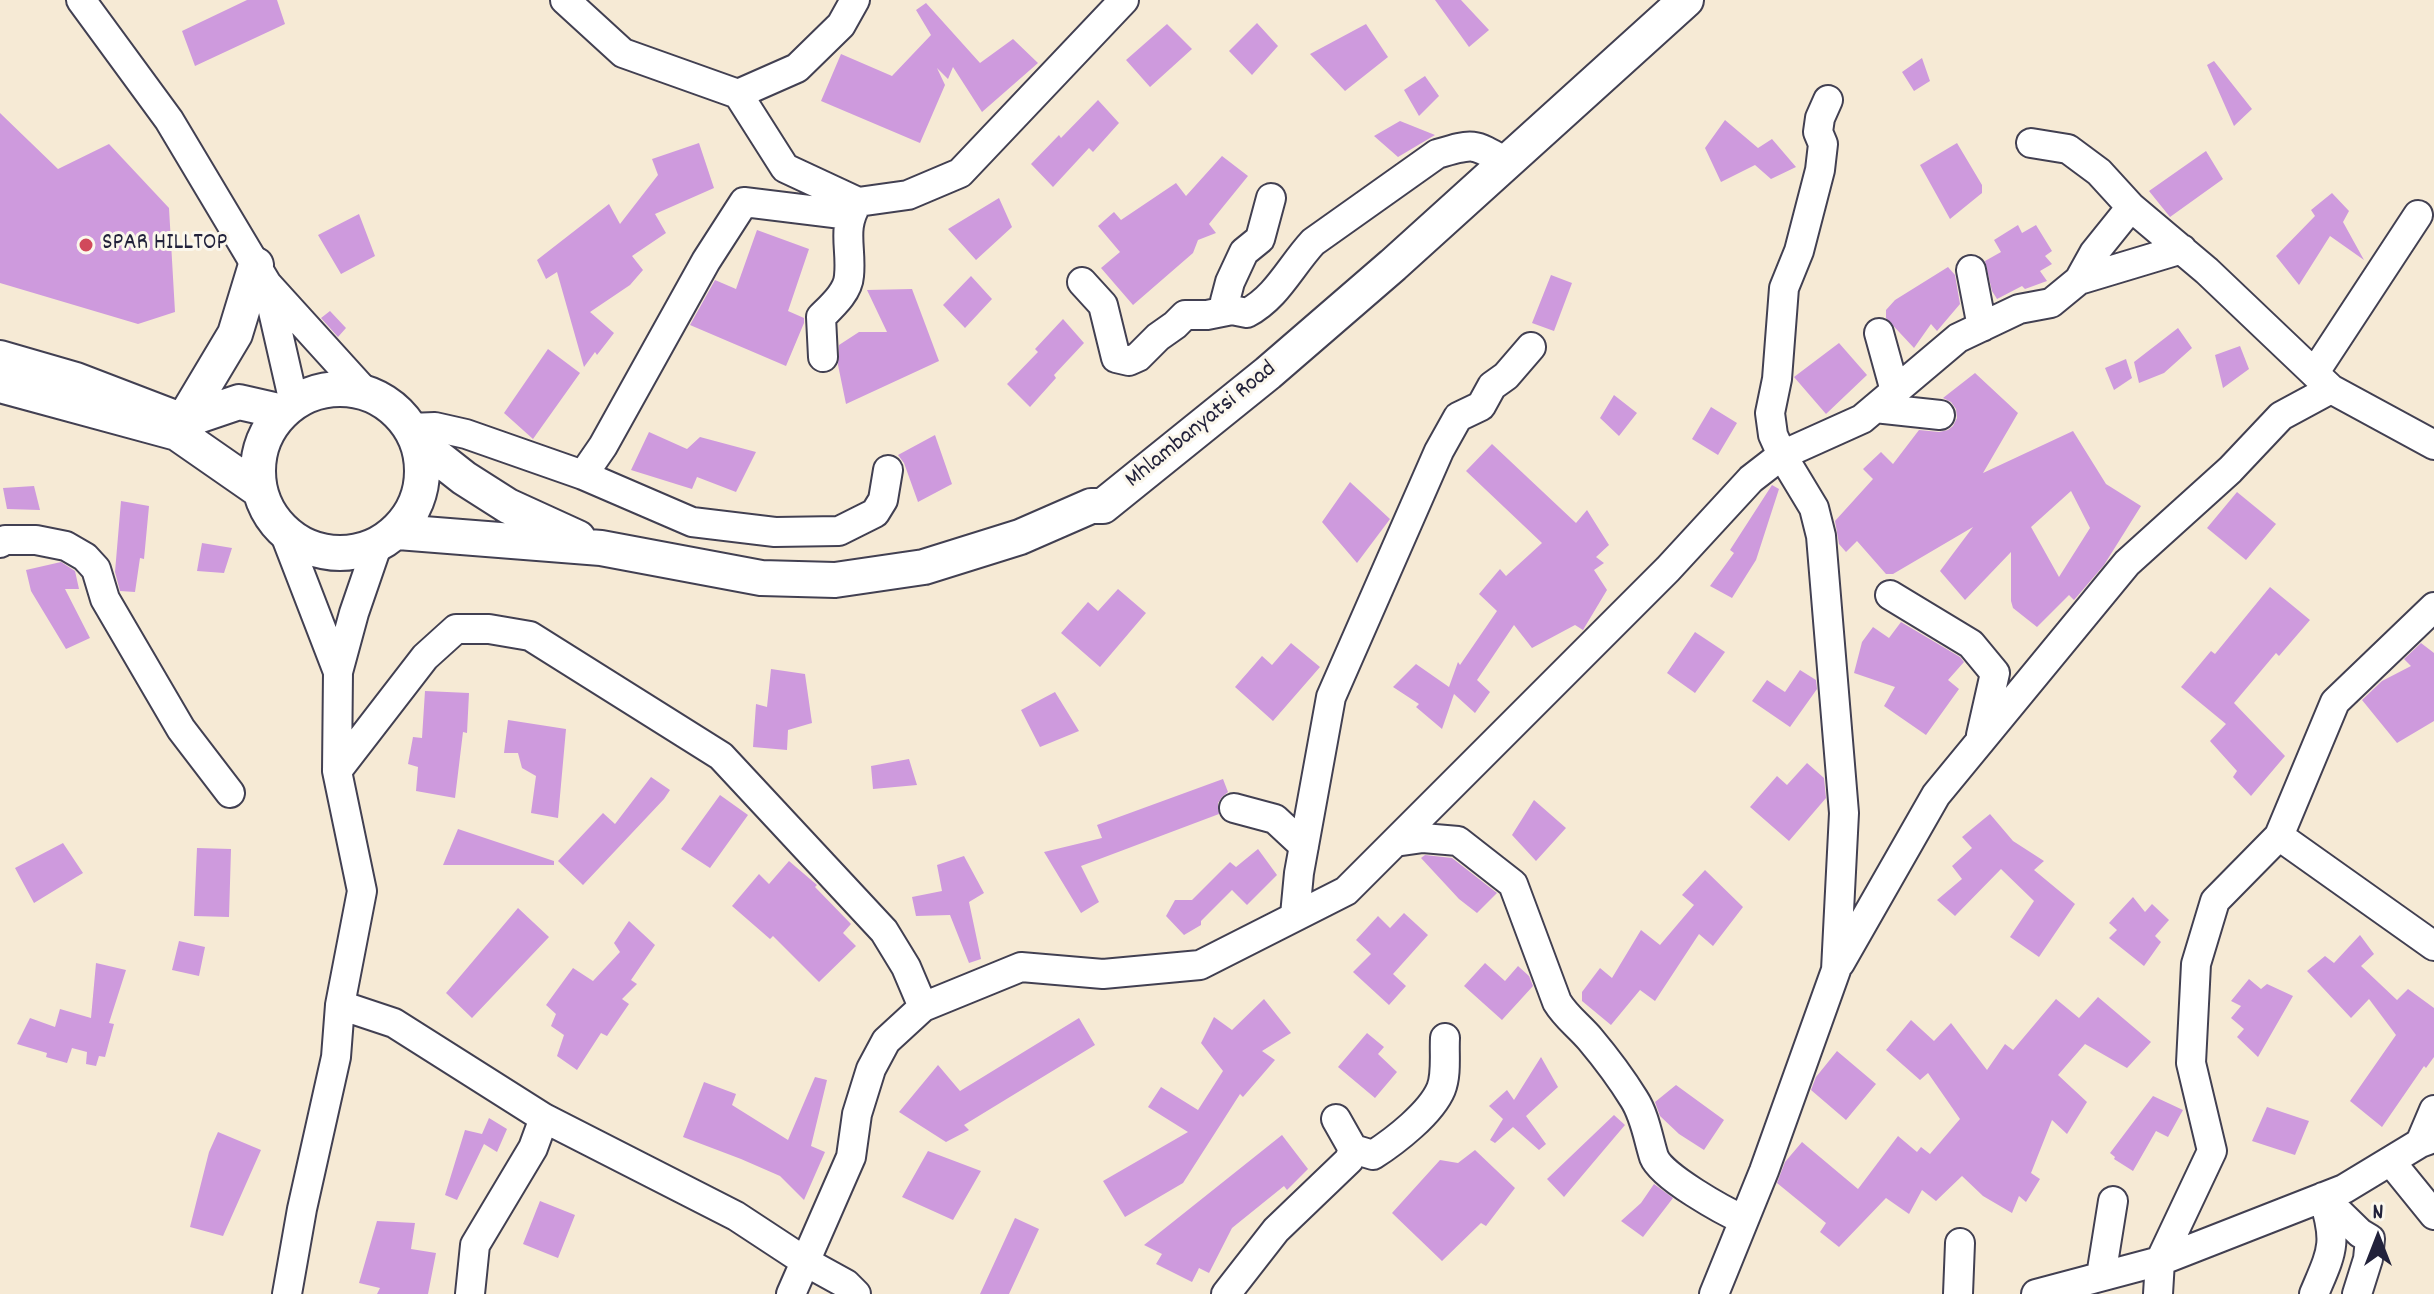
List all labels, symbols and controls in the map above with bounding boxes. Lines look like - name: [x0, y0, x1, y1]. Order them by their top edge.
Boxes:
- place label: SPAR HILLTOP: [102, 231, 227, 259]
- marker: SPAR HILLTOP: [77, 236, 95, 254]
- street label: Mhlambanyatsi Road: [1121, 356, 1283, 496]
- north arrow: [2338, 1198, 2418, 1278]
- text: N: [2373, 1198, 2383, 1229]

